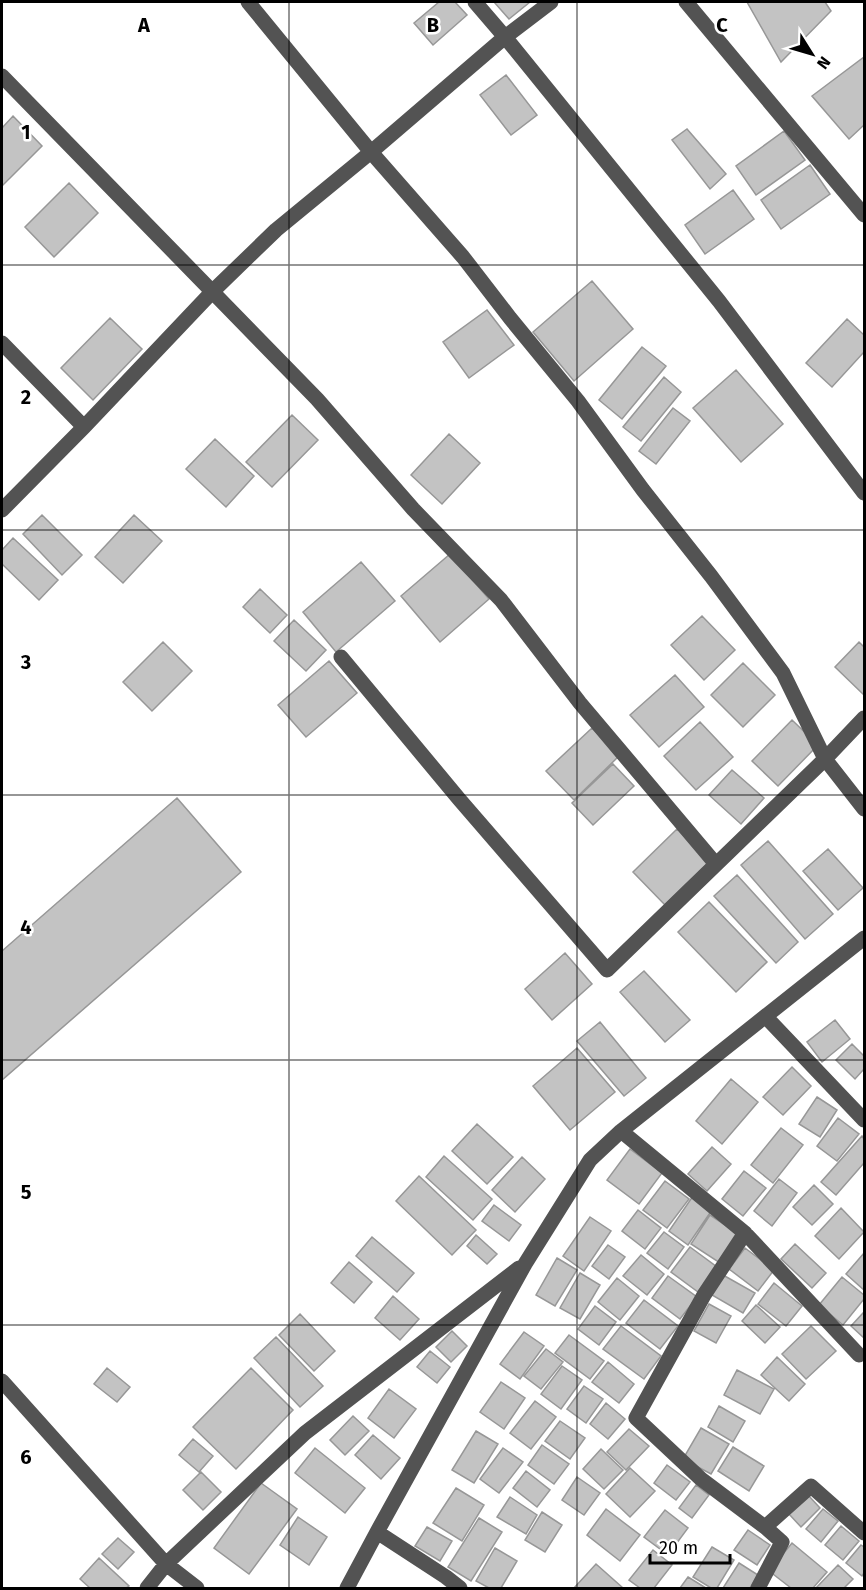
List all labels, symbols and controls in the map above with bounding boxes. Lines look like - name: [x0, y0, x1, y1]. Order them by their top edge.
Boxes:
- text: A: [137, 13, 151, 37]
- text: B: [427, 13, 439, 37]
- text: C: [716, 13, 728, 37]
- north arrow: [782, 24, 842, 84]
- text: N: [813, 53, 834, 73]
- text: 1: [21, 120, 31, 144]
- text: 2: [21, 385, 31, 409]
- text: 3: [20, 650, 31, 674]
- text: 4: [20, 915, 32, 939]
- text: 5: [21, 1180, 32, 1204]
- text: 6: [20, 1445, 32, 1469]
- scale bar: [650, 1527, 730, 1565]
- text: 20 m: [659, 1537, 698, 1559]

